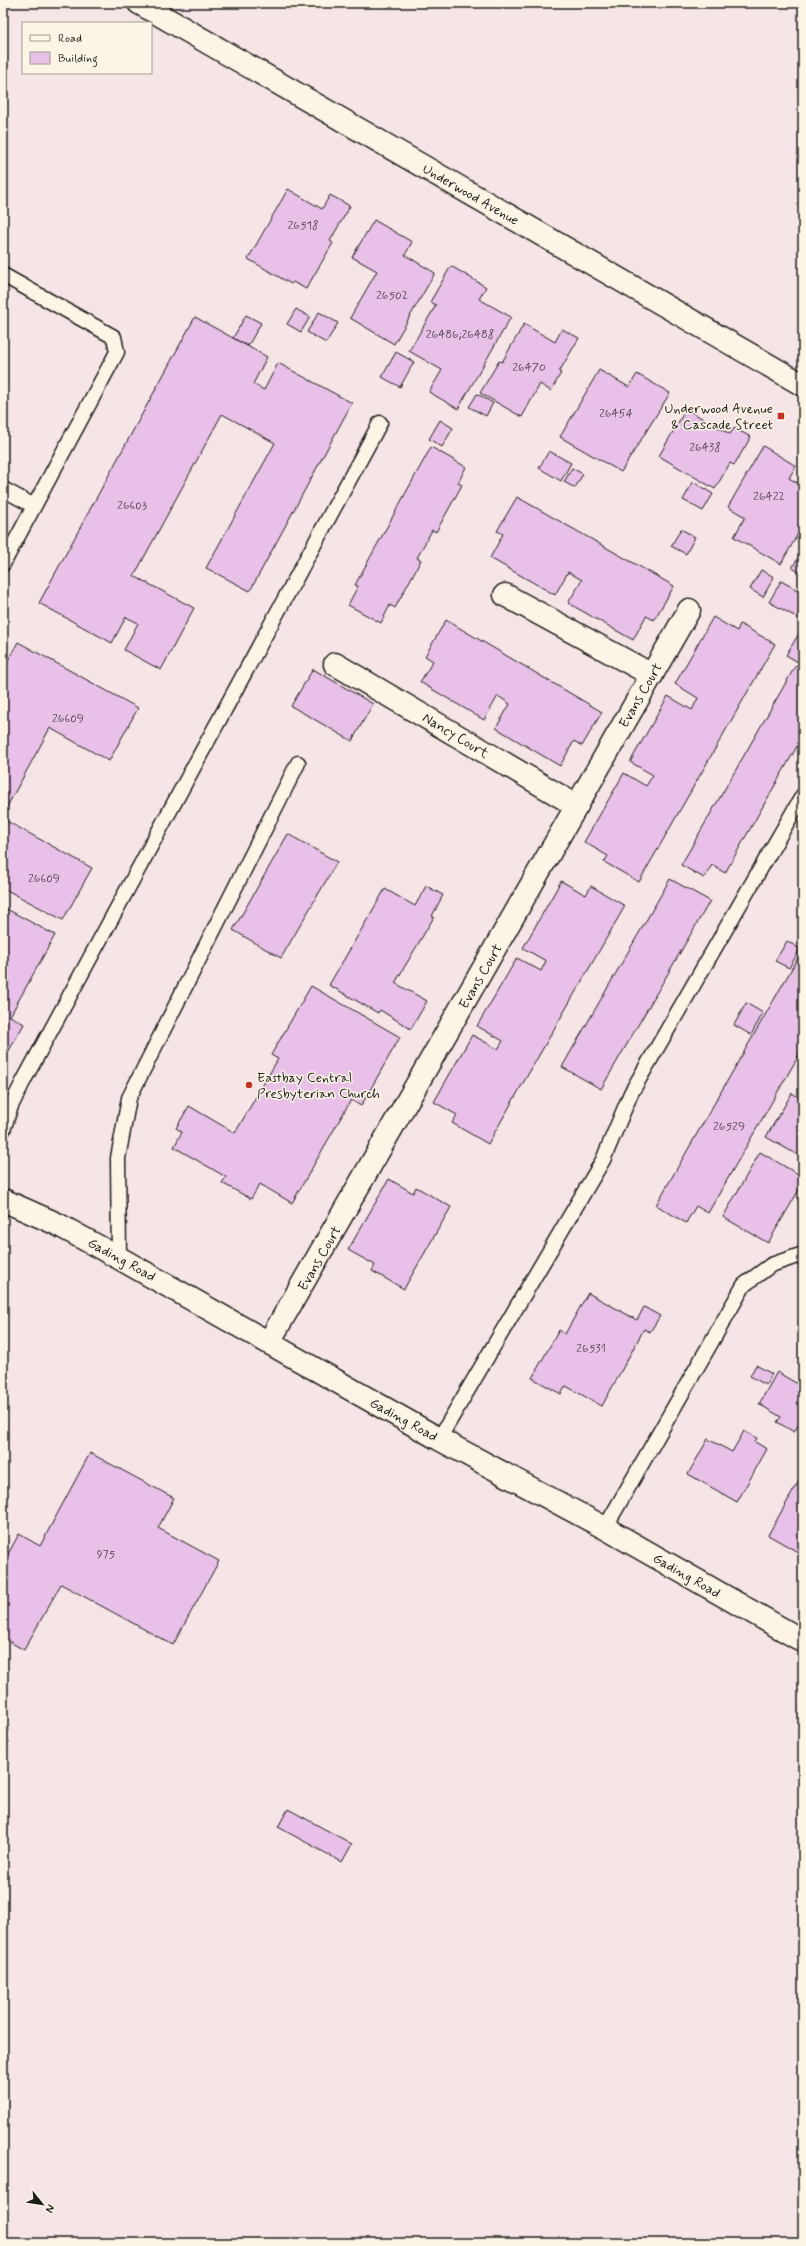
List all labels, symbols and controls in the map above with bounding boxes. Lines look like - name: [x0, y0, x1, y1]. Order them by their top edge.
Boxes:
- legend: [22, 22, 152, 74]
- text: Road: [58, 31, 82, 47]
- text: Building: [58, 51, 98, 68]
- street label: Underwood Avenue: [419, 160, 522, 230]
- house number: 26518: [287, 218, 319, 234]
- house number: 26502: [376, 288, 408, 304]
- house number: 26486;26488: [426, 327, 494, 343]
- house number: 26470: [512, 360, 546, 376]
- place label: Underwood Avenue & Cascade Street: [664, 400, 773, 434]
- house number: 26454: [599, 406, 633, 422]
- marker: Underwood Avenue & Cascade Street: [776, 411, 786, 421]
- house number: 26438: [689, 440, 721, 456]
- house number: 26422: [753, 489, 785, 505]
- house number: 26603: [117, 498, 147, 514]
- street label: Evans Court: [615, 659, 667, 731]
- street label: Nancy Court: [419, 709, 493, 763]
- house number: 26609: [52, 711, 84, 727]
- house number: 26609: [28, 871, 60, 887]
- street label: Evans Court: [455, 940, 507, 1012]
- place label: Eastbay Central Presbyterian Church: [257, 1069, 380, 1103]
- marker: Eastbay Central Presbyterian Church: [244, 1080, 254, 1090]
- house number: 26529: [713, 1119, 745, 1135]
- street label: Evans Court: [294, 1222, 346, 1294]
- street label: Gading Road: [84, 1234, 159, 1286]
- house number: 26531: [576, 1341, 606, 1357]
- street label: Gading Road: [366, 1394, 441, 1446]
- house number: 975: [97, 1547, 116, 1563]
- street label: Gading Road: [650, 1549, 723, 1602]
- north arrow: [22, 2184, 62, 2224]
- text: N: [42, 2202, 58, 2215]

